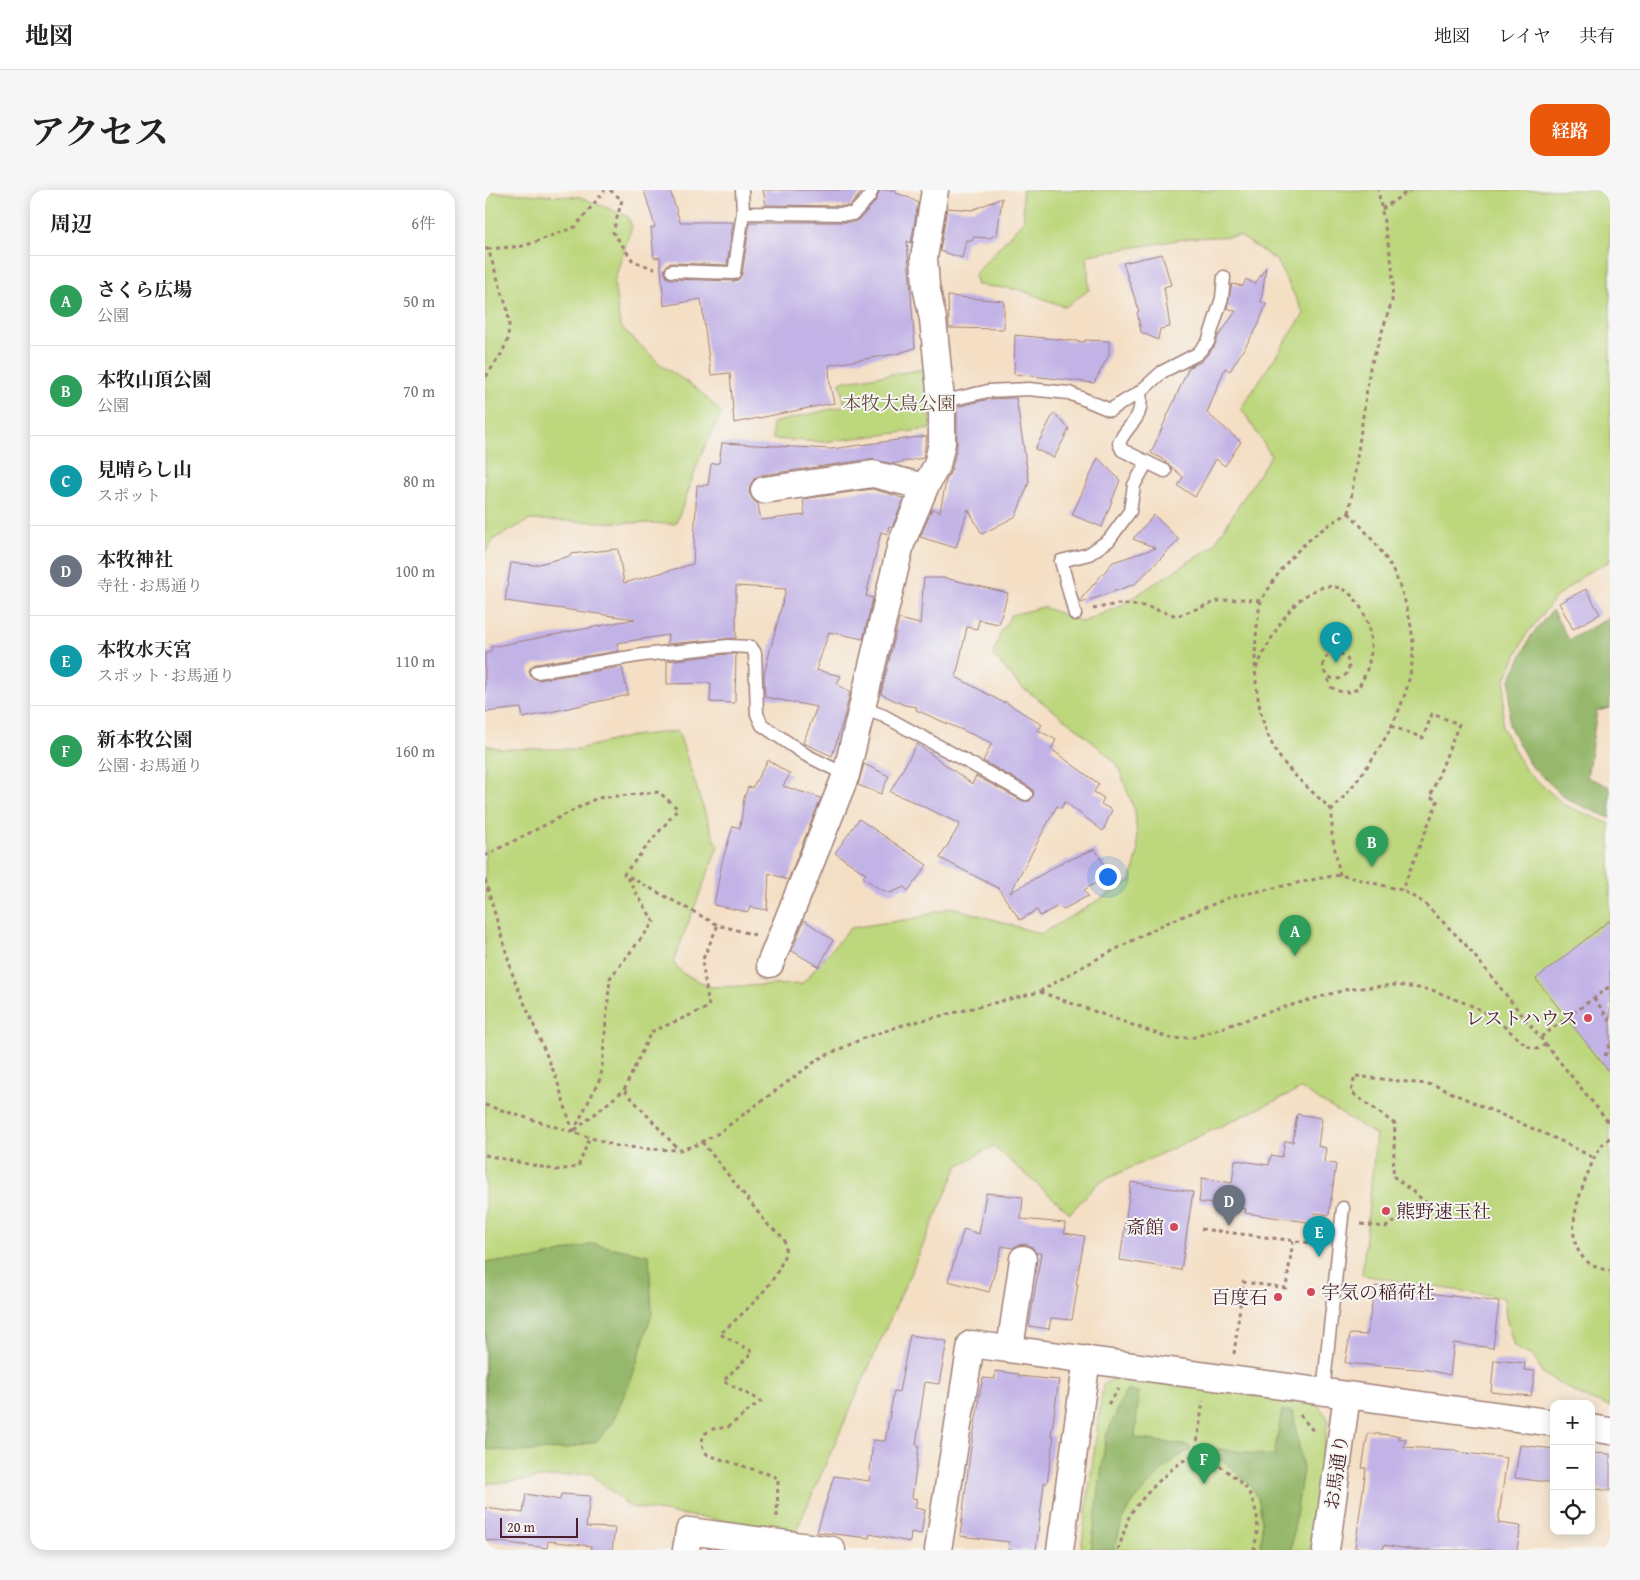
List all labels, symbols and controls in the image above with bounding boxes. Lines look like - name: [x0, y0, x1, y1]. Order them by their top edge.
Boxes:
- text: 地図: [25, 18, 73, 53]
- text: 地図: [1434, 22, 1470, 49]
- text: レイヤ: [1498, 22, 1551, 49]
- text: 共有: [1579, 22, 1615, 49]
- button: 経路: [1530, 104, 1610, 156]
- text: アクセス: [30, 106, 169, 157]
- text: 周辺: [50, 208, 92, 239]
- text: 6件: [411, 211, 435, 235]
- text: さくら広場: [97, 275, 192, 303]
- text: A: [61, 289, 71, 313]
- text: 50 m: [403, 289, 435, 313]
- text: 公園: [97, 303, 129, 327]
- text: 本牧山頂公園: [97, 365, 211, 393]
- text: B: [61, 379, 71, 403]
- text: 70 m: [403, 379, 435, 403]
- park label: 本牧大鳥公園: [842, 389, 956, 417]
- text: 公園: [97, 393, 129, 417]
- text: 見晴らし山: [97, 455, 192, 483]
- text: C: [61, 469, 71, 493]
- text: 80 m: [403, 469, 435, 493]
- text: スポット: [97, 483, 161, 507]
- text: 本牧神社: [97, 545, 173, 573]
- text: D: [61, 559, 71, 583]
- text: 100 m: [395, 559, 435, 583]
- text: 寺社 · お馬通り: [97, 573, 203, 597]
- pin: C: [1320, 622, 1352, 663]
- text: 本牧水天宮: [97, 635, 192, 663]
- text: E: [62, 649, 70, 673]
- text: 110 m: [395, 649, 435, 673]
- text: スポット · お馬通り: [97, 663, 235, 687]
- text: 新本牧公園: [97, 725, 192, 753]
- text: F: [62, 739, 70, 763]
- text: 160 m: [395, 739, 435, 763]
- text: 公園 · お馬通り: [97, 753, 203, 777]
- pin: B: [1356, 826, 1388, 867]
- your location: [1095, 864, 1121, 890]
- pin: A: [1279, 915, 1311, 956]
- place label: レストハウス: [1466, 1004, 1578, 1032]
- marker: レストハウス: [1582, 1012, 1594, 1024]
- pin: D: [1213, 1185, 1245, 1226]
- place label: 熊野速玉社: [1396, 1197, 1491, 1225]
- marker: 熊野速玉社: [1380, 1205, 1392, 1217]
- place label: 斎館: [1126, 1213, 1164, 1241]
- pin: E: [1303, 1216, 1335, 1257]
- marker: 斎館: [1168, 1221, 1180, 1233]
- place label: 宇気の稲荷社: [1321, 1278, 1435, 1306]
- place label: 百度石: [1211, 1283, 1268, 1311]
- marker: 宇気の稲荷社: [1305, 1286, 1317, 1298]
- marker: 百度石: [1272, 1291, 1284, 1303]
- map controls: [1550, 1400, 1595, 1535]
- button: +: [1550, 1400, 1595, 1445]
- street label: お馬通り: [1317, 1432, 1355, 1512]
- pin: F: [1188, 1443, 1220, 1484]
- button: −: [1550, 1445, 1595, 1490]
- button: locate: [1550, 1490, 1595, 1535]
- scale bar: [500, 1515, 577, 1538]
- text: 20 m: [507, 1517, 535, 1537]

